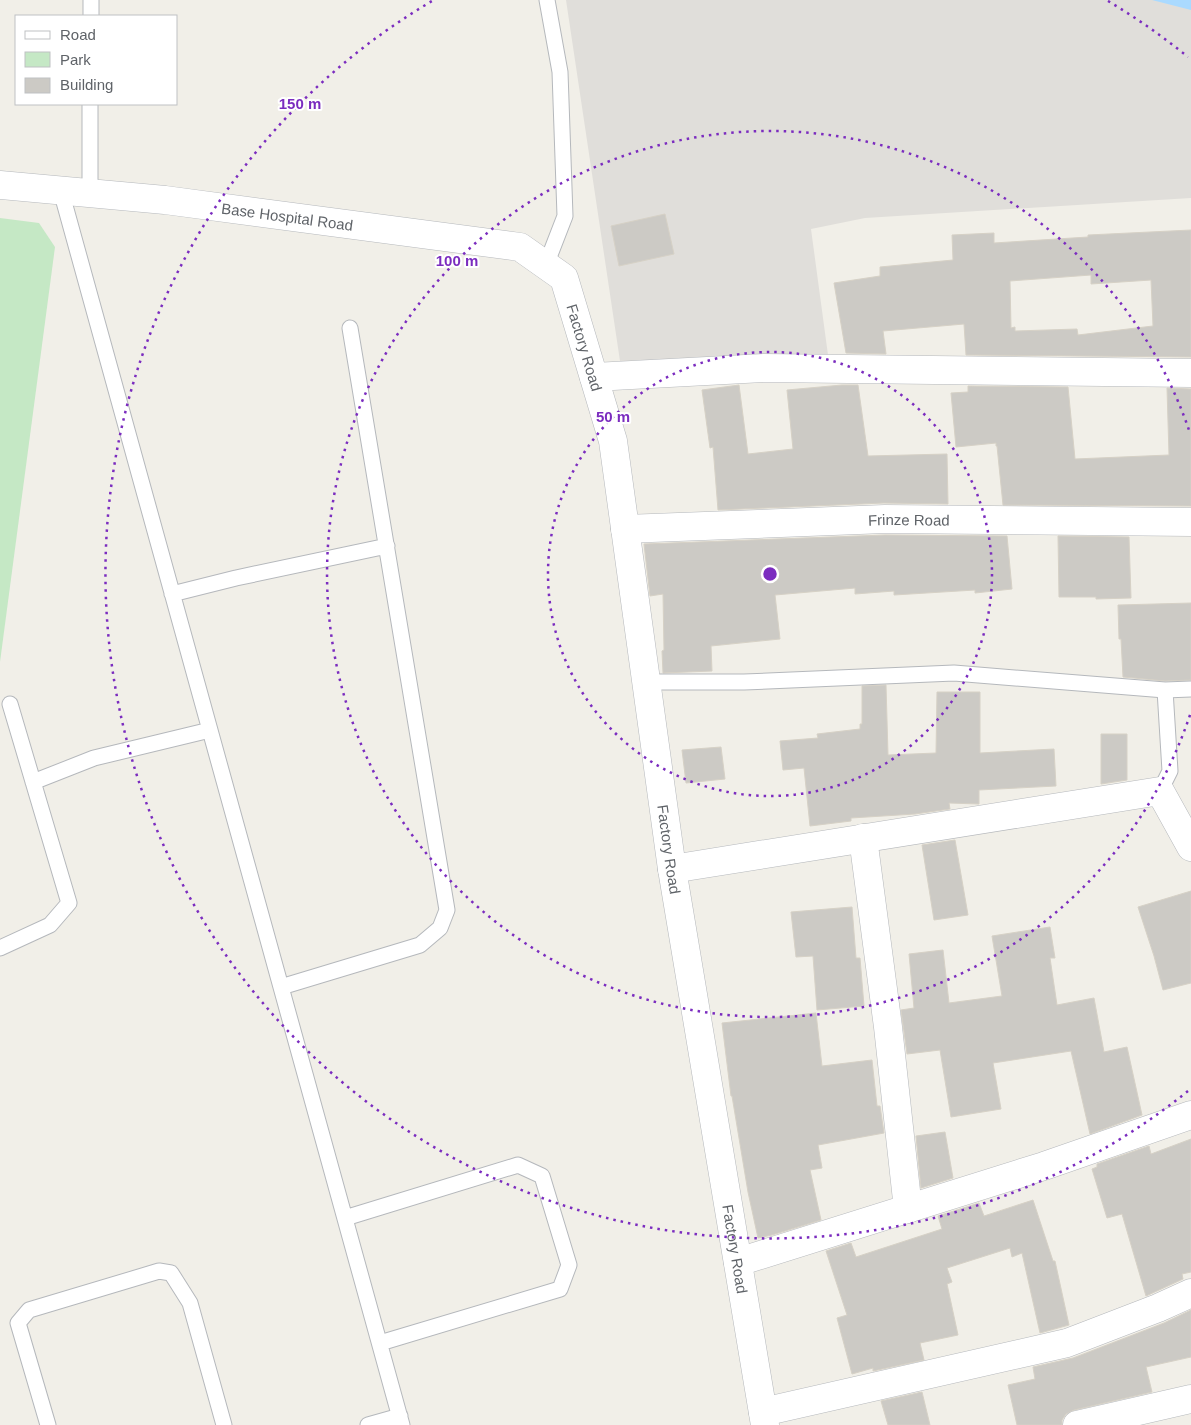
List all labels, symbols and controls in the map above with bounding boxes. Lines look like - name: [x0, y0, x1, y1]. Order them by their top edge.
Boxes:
- legend: [15, 15, 178, 105]
- text: Road: [60, 26, 96, 43]
- text: Park: [60, 51, 91, 68]
- text: Building: [60, 76, 113, 93]
- text: 150 m: [279, 95, 321, 112]
- street label: Base Hospital Road: [220, 199, 354, 233]
- text: 100 m: [436, 252, 478, 269]
- street label: Factory Road: [564, 302, 606, 393]
- text: 50 m: [596, 408, 630, 425]
- street label: Frinze Road: [868, 510, 950, 528]
- centre of rings: [761, 565, 779, 583]
- street label: Factory Road: [655, 804, 685, 895]
- street label: Factory Road: [720, 1203, 751, 1295]

